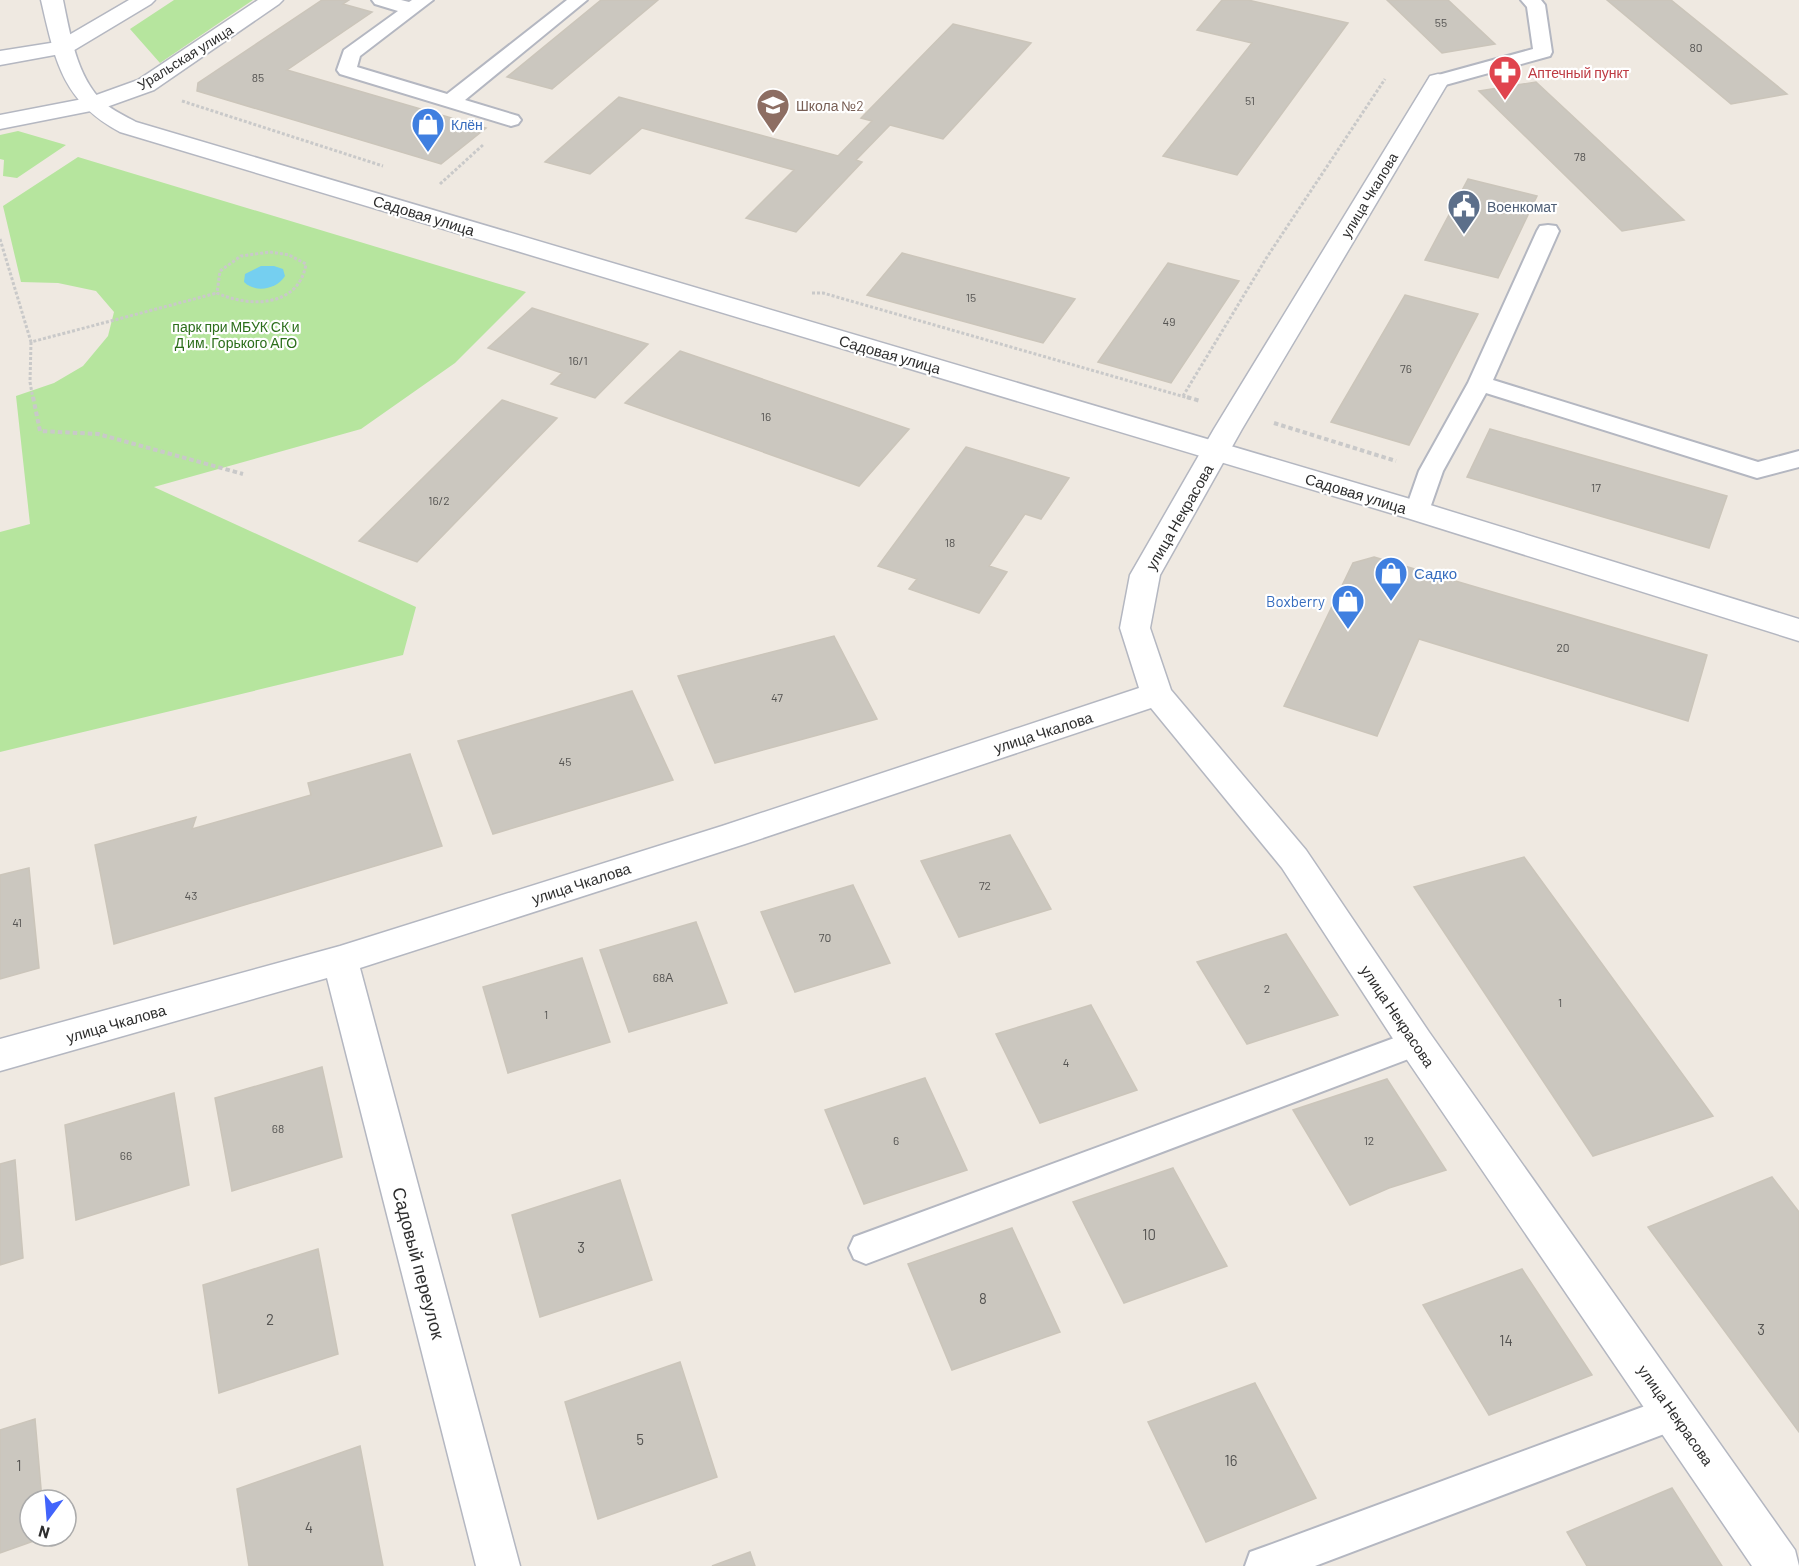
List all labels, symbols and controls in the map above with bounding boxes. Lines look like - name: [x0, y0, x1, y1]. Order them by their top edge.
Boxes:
- house number: 55: [1435, 15, 1447, 29]
- street label: Уральская улица: [134, 21, 236, 93]
- house number: 80: [1689, 40, 1703, 54]
- pharmacy icon: Аптечный пункт: [1487, 54, 1523, 101]
- place label: Аптечный пункт: [1528, 64, 1630, 81]
- house number: 85: [252, 70, 264, 84]
- school or university icon: Школа №2: [755, 87, 791, 134]
- house number: 51: [1245, 93, 1255, 107]
- place label: Школа №2: [796, 97, 864, 114]
- shop icon: Клён: [410, 106, 446, 153]
- place label: Клён: [451, 116, 483, 133]
- street label: улица Чкалова: [1337, 149, 1401, 241]
- house number: 78: [1574, 149, 1586, 163]
- public building icon: Военкомат: [1446, 188, 1482, 235]
- street label: Садовая улица: [371, 191, 477, 239]
- place label: Военкомат: [1487, 198, 1558, 215]
- house number: 15: [966, 290, 976, 304]
- house number: 49: [1163, 314, 1175, 328]
- park label: парк при МБУК СК и Д им. Горького АГО: [172, 318, 300, 351]
- street label: Садовая улица: [837, 331, 944, 377]
- house number: 16/1: [568, 353, 588, 367]
- house number: 76: [1400, 361, 1412, 375]
- house number: 16: [761, 409, 771, 423]
- street label: улица Некрасова: [1142, 460, 1217, 573]
- street label: Садовая улица: [1303, 469, 1409, 517]
- house number: 17: [1591, 480, 1601, 494]
- house number: 16/2: [428, 493, 450, 507]
- house number: 18: [945, 535, 955, 549]
- shop icon: Садко: [1373, 555, 1409, 602]
- place label: Садко: [1414, 564, 1457, 582]
- shop icon: Boxberry: [1330, 583, 1366, 630]
- place label: Boxberry: [1266, 592, 1325, 610]
- house number: 20: [1556, 640, 1570, 654]
- house number: 47: [771, 690, 783, 704]
- street label: улица Чкалова: [991, 707, 1095, 756]
- house number: 45: [559, 754, 571, 768]
- street label: улица Чкалова: [529, 858, 633, 907]
- house number: 72: [979, 878, 991, 892]
- house number: 43: [185, 888, 197, 902]
- house number: 41: [12, 915, 22, 929]
- house number: 70: [819, 930, 831, 944]
- street label: улица Некрасова: [1357, 962, 1439, 1071]
- house number: 68А: [653, 970, 673, 984]
- house number: 2: [1264, 981, 1270, 995]
- house number: 1: [1558, 995, 1562, 1009]
- street label: улица Чкалова: [64, 1000, 169, 1046]
- house number: 1: [544, 1007, 548, 1021]
- house number: 4: [1063, 1055, 1069, 1069]
- house number: 68: [272, 1121, 284, 1135]
- house number: 6: [893, 1133, 899, 1147]
- house number: 12: [1364, 1133, 1374, 1147]
- house number: 66: [120, 1148, 132, 1162]
- street label: Садовый переулок: [388, 1184, 450, 1342]
- house number: 10: [1142, 1225, 1156, 1243]
- house number: 3: [577, 1238, 585, 1256]
- house number: 8: [979, 1289, 987, 1307]
- house number: 2: [266, 1310, 274, 1328]
- house number: 3: [1757, 1320, 1765, 1338]
- house number: 14: [1499, 1331, 1513, 1349]
- street label: улица Некрасова: [1635, 1361, 1718, 1469]
- house number: 5: [636, 1430, 644, 1448]
- house number: 16: [1225, 1451, 1237, 1469]
- house number: 1: [16, 1456, 22, 1474]
- north arrow: [18, 1488, 78, 1548]
- house number: 4: [305, 1518, 313, 1536]
- text: N: [36, 1522, 51, 1543]

